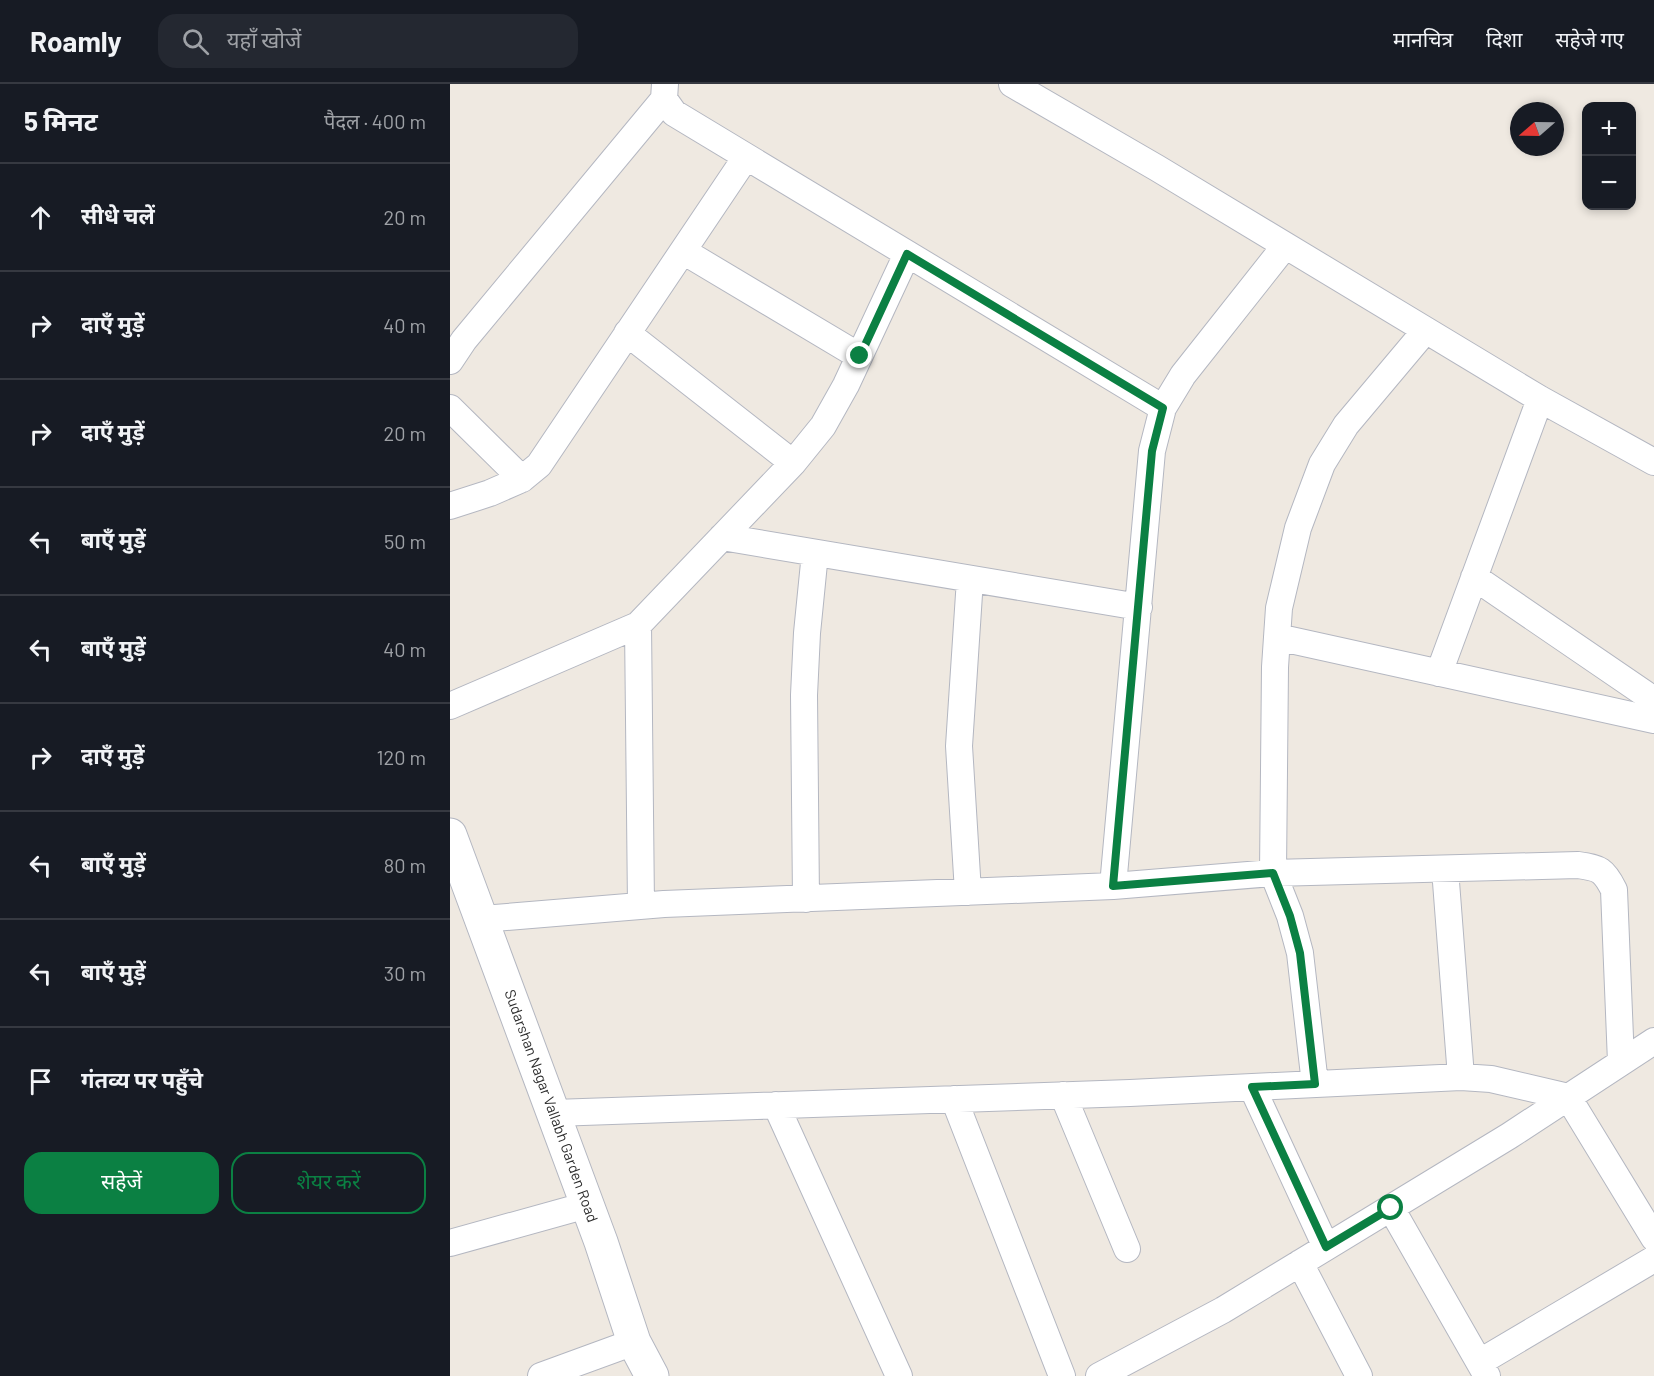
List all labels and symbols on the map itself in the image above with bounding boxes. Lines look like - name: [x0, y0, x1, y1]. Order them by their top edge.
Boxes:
- north arrow: [1510, 102, 1564, 156]
- route end: [846, 342, 872, 368]
- street label: Sudarshan Nagar Vallabh Garden Road: [501, 987, 603, 1224]
- route start: [1377, 1194, 1403, 1220]

